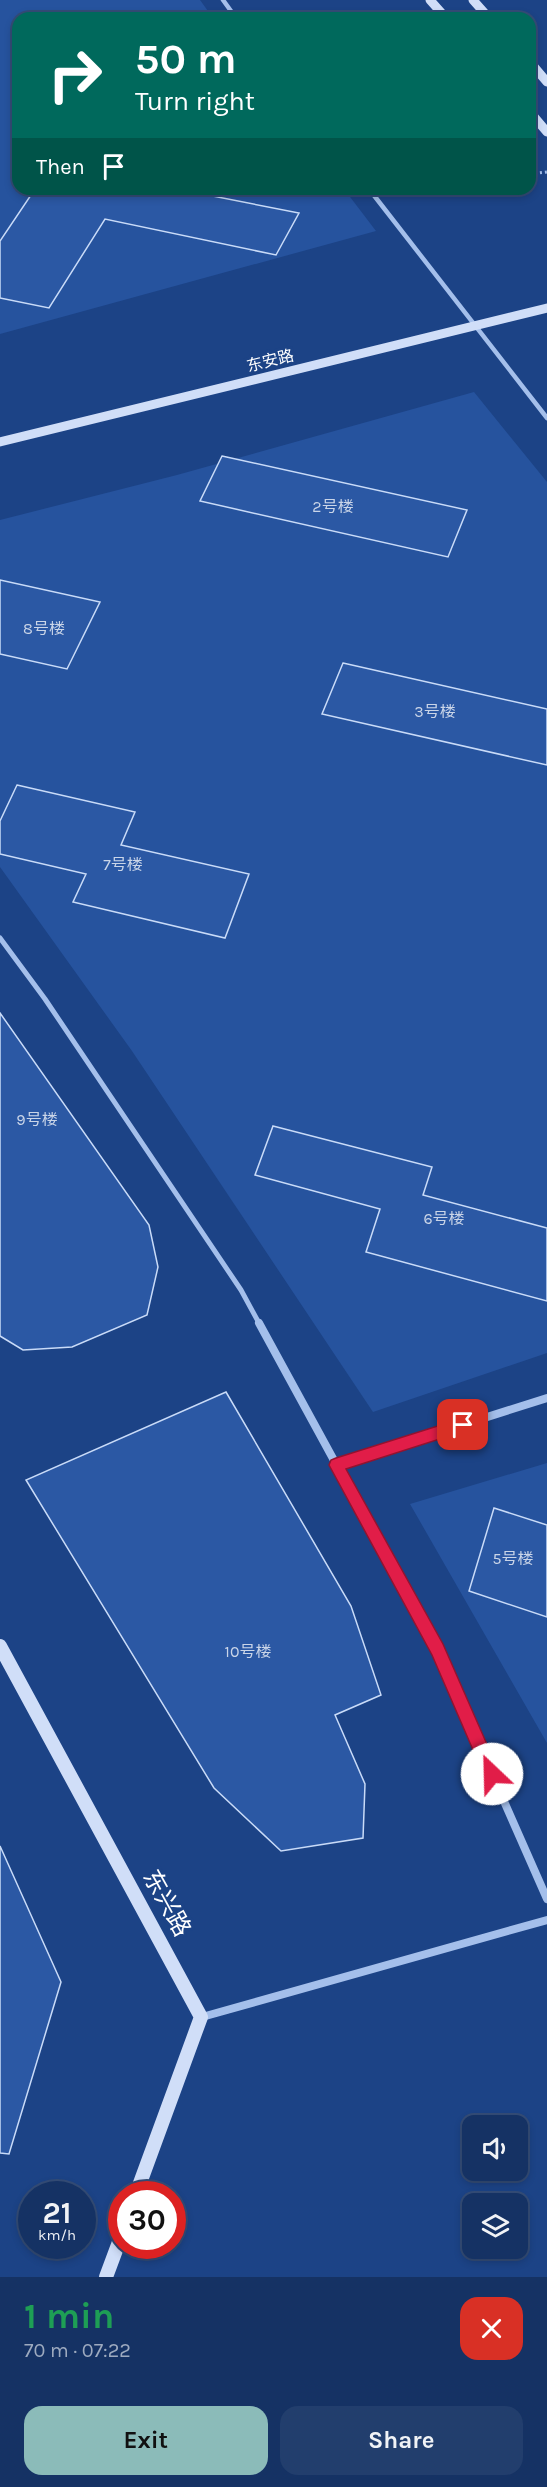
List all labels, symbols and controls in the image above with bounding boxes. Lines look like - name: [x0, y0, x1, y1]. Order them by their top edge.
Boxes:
- text: 50 m: [135, 34, 237, 84]
- icon: right: [36, 36, 114, 114]
- text: Turn right: [135, 85, 255, 117]
- icon: arrive: [97, 150, 130, 183]
- text: Then: [36, 154, 85, 180]
- street label: 东安路: [245, 345, 296, 376]
- house number: 2号楼: [312, 497, 354, 516]
- house number: 8号楼: [23, 619, 65, 638]
- house number: 3号楼: [414, 702, 456, 721]
- house number: 7号楼: [103, 855, 143, 874]
- house number: 9号楼: [16, 1110, 58, 1129]
- house number: 6号楼: [423, 1209, 465, 1228]
- pin: [437, 1399, 488, 1450]
- icon: arrive: [446, 1408, 479, 1441]
- house number: 5号楼: [492, 1549, 534, 1568]
- house number: 10号楼: [225, 1642, 271, 1661]
- position arrow: [460, 1742, 524, 1806]
- street label: 东兴路: [137, 1865, 197, 1941]
- map controls: [462, 2115, 528, 2259]
- button: sound: [462, 2115, 528, 2181]
- speed limit sign: 30: [108, 2181, 186, 2259]
- button: layers: [462, 2193, 528, 2259]
- text: 21: [43, 2195, 71, 2231]
- text: km/h: [38, 2226, 76, 2244]
- text: 1 min: [24, 2295, 114, 2337]
- button: close: [460, 2297, 523, 2360]
- text: 70 m · 07:22: [24, 2339, 131, 2362]
- button: Exit: [24, 2406, 268, 2475]
- button: Share: [280, 2406, 523, 2475]

